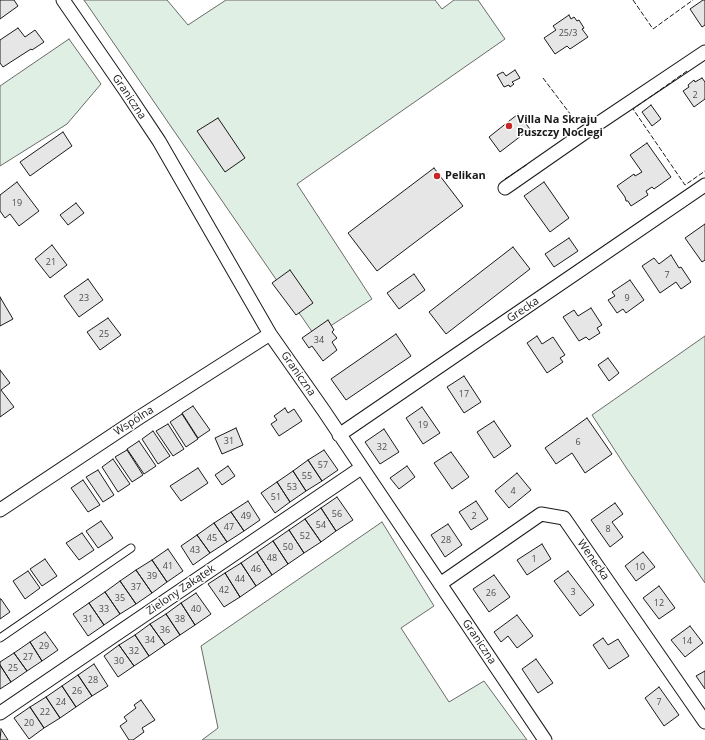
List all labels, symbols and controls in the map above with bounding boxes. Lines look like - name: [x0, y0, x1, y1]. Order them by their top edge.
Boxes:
- house number: 25/3: [559, 28, 577, 38]
- street label: Graniczna: [109, 72, 149, 122]
- house number: 2: [692, 90, 698, 100]
- place label: Villa Na Skraju Puszczy Noclegi: [517, 113, 603, 139]
- marker: Villa Na Skraju Puszczy Noclegi: [504, 121, 514, 131]
- place label: Pelikan: [445, 169, 486, 183]
- marker: Pelikan: [432, 171, 442, 181]
- house number: 19: [12, 198, 22, 208]
- house number: 21: [46, 257, 56, 267]
- house number: 7: [664, 270, 670, 280]
- house number: 23: [79, 293, 89, 303]
- house number: 9: [624, 293, 630, 303]
- street label: Grecka: [504, 295, 542, 325]
- house number: 25: [99, 329, 109, 339]
- house number: 34: [314, 335, 324, 345]
- street label: Graniczna: [278, 349, 318, 399]
- house number: 17: [459, 389, 469, 399]
- street label: Wspólna: [112, 403, 156, 439]
- house number: 19: [418, 420, 428, 430]
- house number: 31: [224, 436, 234, 446]
- house number: 6: [575, 437, 581, 447]
- house number: 32: [377, 442, 387, 452]
- house number: 57: [318, 460, 328, 470]
- house number: 55: [302, 471, 312, 481]
- house number: 53: [287, 482, 297, 492]
- house number: 4: [510, 486, 516, 496]
- house number: 51: [271, 492, 281, 502]
- house number: 56: [332, 509, 342, 519]
- house number: 49: [241, 511, 251, 521]
- house number: 2: [471, 511, 477, 521]
- house number: 54: [316, 520, 326, 530]
- house number: 47: [224, 522, 234, 532]
- house number: 8: [605, 524, 611, 534]
- house number: 52: [300, 531, 310, 541]
- house number: 45: [207, 533, 217, 543]
- house number: 28: [441, 535, 451, 545]
- street label: Wenecka: [574, 537, 612, 583]
- house number: 50: [283, 542, 293, 552]
- house number: 43: [190, 545, 200, 555]
- house number: 48: [267, 553, 277, 563]
- house number: 1: [531, 554, 537, 564]
- house number: 41: [163, 561, 173, 571]
- street label: Zielony Zakątek: [144, 562, 218, 618]
- house number: 10: [635, 562, 645, 572]
- house number: 46: [251, 564, 261, 574]
- house number: 39: [147, 571, 157, 581]
- house number: 44: [235, 574, 245, 584]
- house number: 37: [131, 582, 141, 592]
- house number: 42: [219, 585, 229, 595]
- house number: 3: [570, 587, 576, 597]
- house number: 26: [486, 588, 496, 598]
- house number: 35: [115, 593, 125, 603]
- house number: 12: [654, 598, 664, 608]
- house number: 33: [99, 604, 109, 614]
- house number: 40: [191, 604, 201, 614]
- house number: 31: [83, 614, 93, 624]
- house number: 38: [175, 614, 185, 624]
- street label: Graniczna: [459, 617, 499, 667]
- house number: 36: [160, 625, 170, 635]
- house number: 34: [145, 635, 155, 645]
- house number: 14: [682, 636, 692, 646]
- house number: 29: [39, 641, 49, 651]
- house number: 32: [129, 646, 139, 656]
- house number: 27: [23, 652, 33, 662]
- house number: 30: [114, 656, 124, 666]
- house number: 25: [8, 663, 18, 673]
- house number: 28: [88, 675, 98, 685]
- house number: 26: [72, 686, 82, 696]
- house number: 24: [56, 697, 66, 707]
- house number: 7: [656, 697, 662, 707]
- house number: 22: [40, 707, 50, 717]
- house number: 20: [24, 718, 34, 728]

